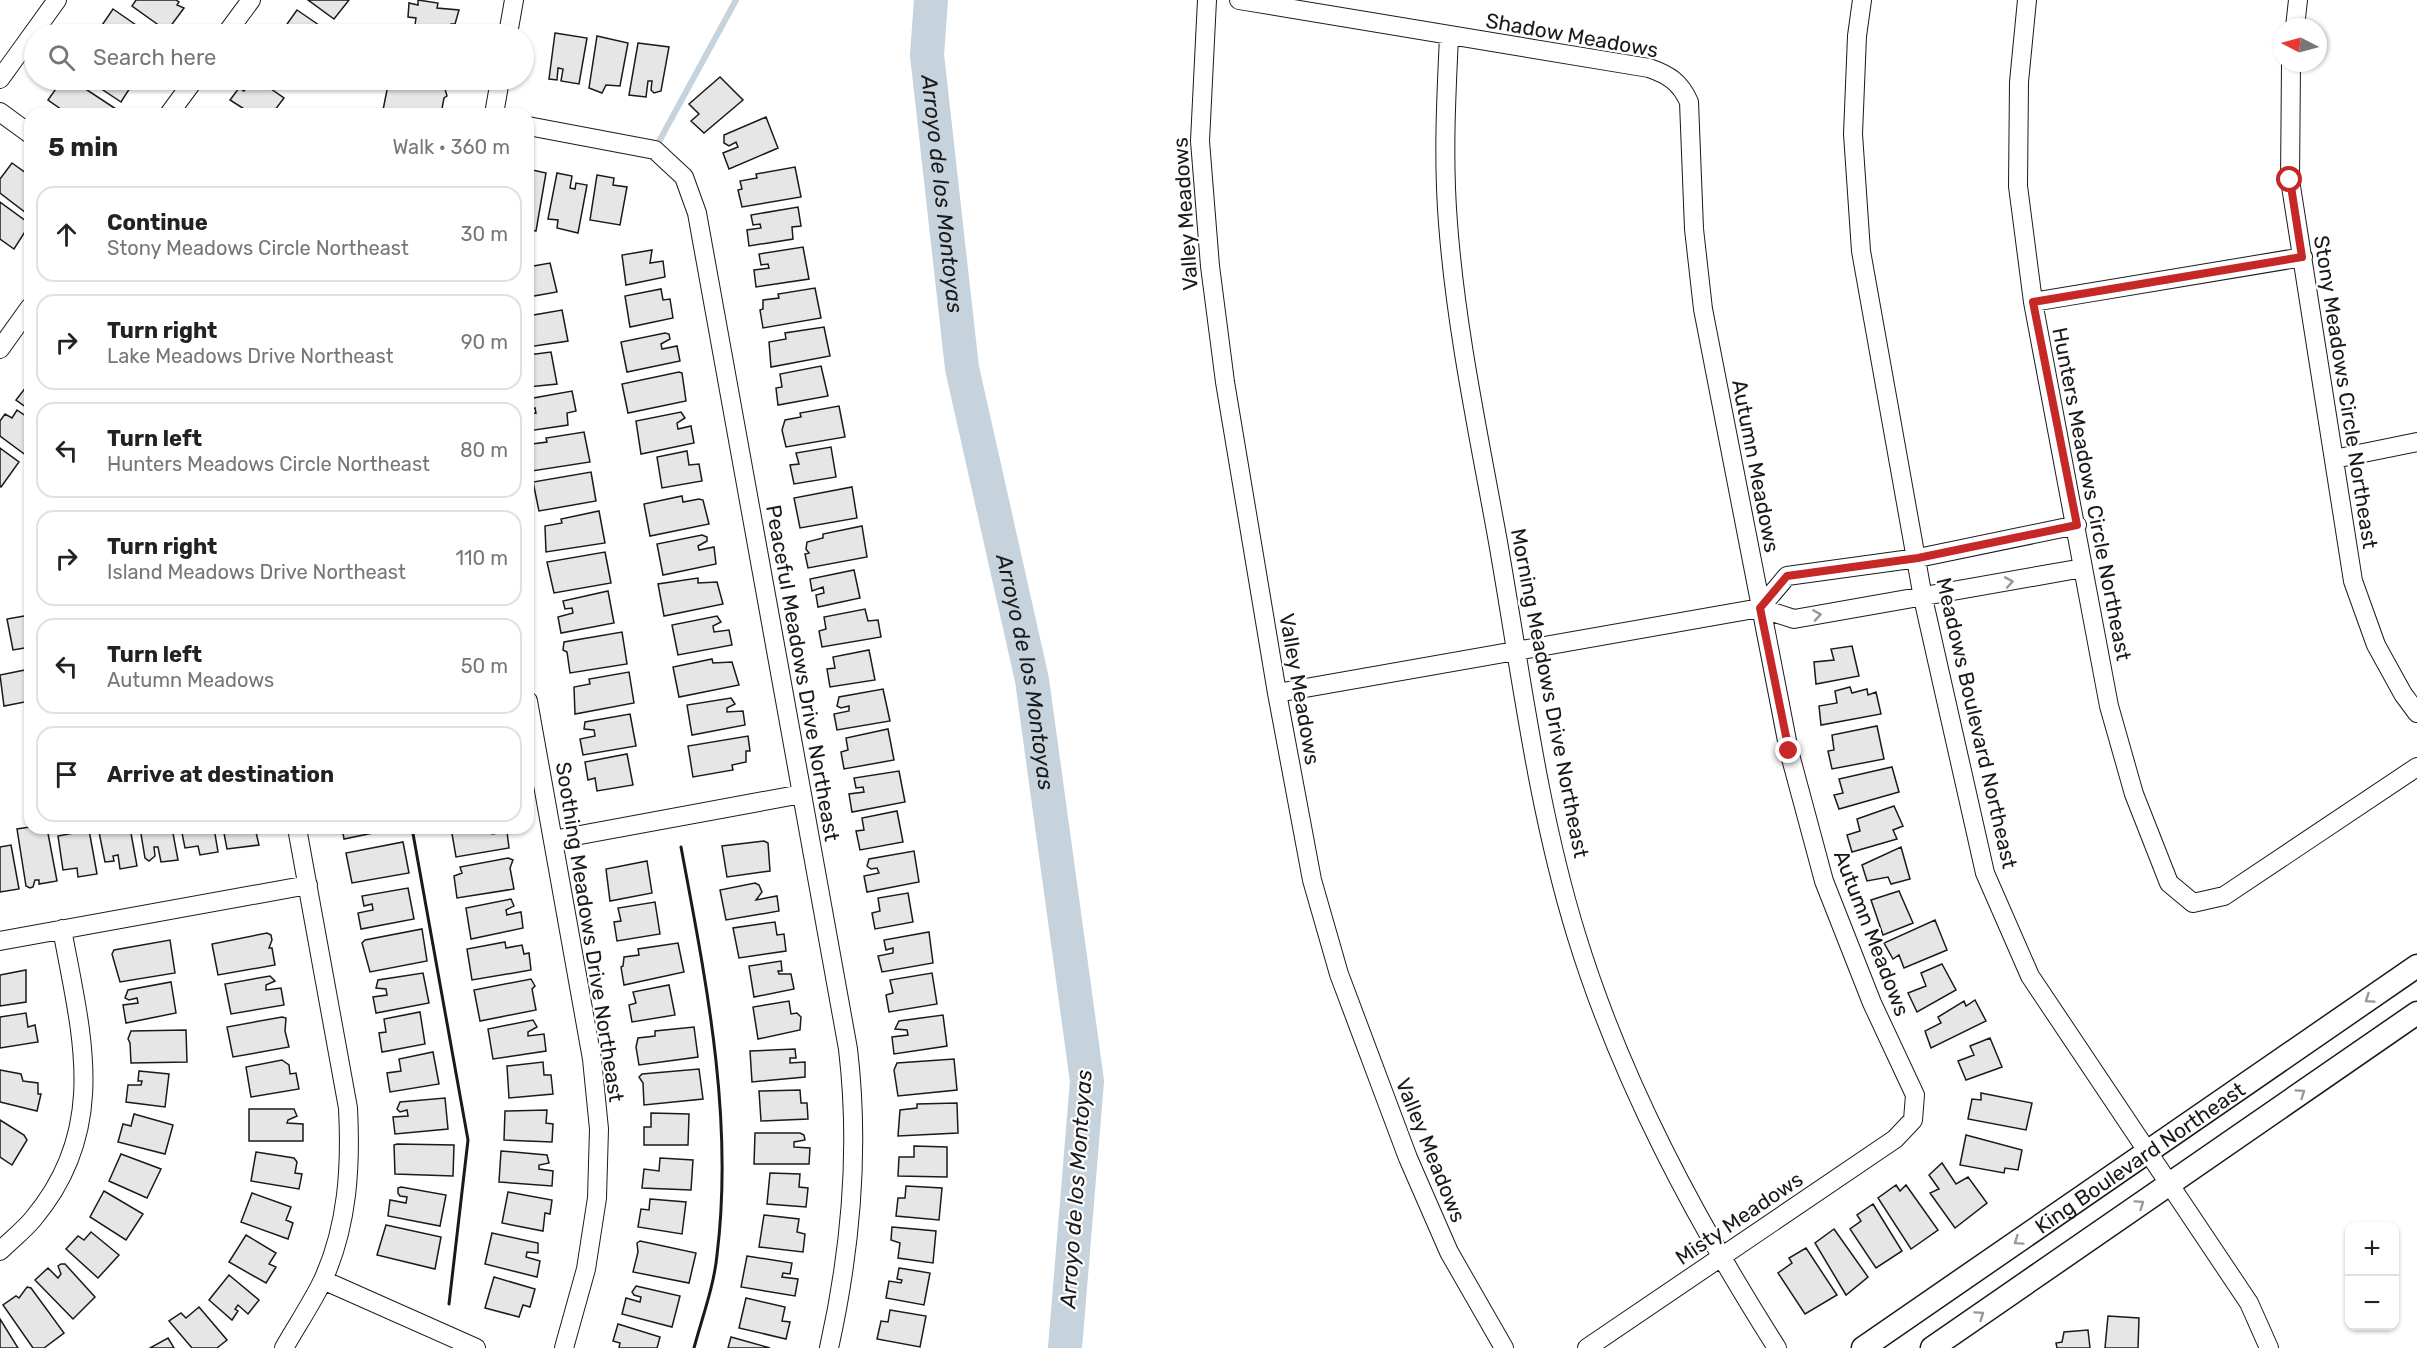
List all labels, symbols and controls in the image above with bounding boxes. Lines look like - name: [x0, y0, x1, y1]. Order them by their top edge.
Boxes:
- street label: Shadow Meadows: [1484, 8, 1660, 62]
- north arrow: [2273, 18, 2327, 72]
- search box: [24, 24, 534, 90]
- icon: search: [45, 41, 78, 74]
- text: Search here: [93, 44, 216, 71]
- water label: Arroyo de los Montoyas: [916, 73, 969, 314]
- text: 5 min: [48, 132, 118, 163]
- text: Walk · 360 m: [393, 135, 510, 159]
- street label: Valley Meadows: [1167, 137, 1203, 291]
- route start: [2276, 166, 2302, 192]
- text: Continue: [107, 209, 208, 236]
- icon: ahead: [50, 218, 83, 251]
- text: 30 m: [461, 222, 508, 246]
- street label: Stony Meadows Circle Northeast: [2309, 234, 2383, 550]
- text: Stony Meadows Circle Northeast: [107, 236, 409, 260]
- text: Turn right: [107, 317, 217, 344]
- street label: Hunters Meadows Circle Northeast: [2047, 325, 2137, 663]
- icon: right: [50, 326, 83, 359]
- text: 90 m: [461, 330, 508, 354]
- text: Lake Meadows Drive Northeast: [107, 344, 394, 368]
- street label: Autumn Meadows: [1727, 377, 1785, 555]
- text: Turn left: [107, 425, 202, 452]
- icon: left: [50, 434, 83, 467]
- text: 80 m: [460, 438, 508, 462]
- text: Hunters Meadows Circle Northeast: [107, 452, 430, 476]
- street label: Peaceful Meadows Drive Northeast: [761, 503, 845, 843]
- street label: Morning Meadows Drive Northeast: [1506, 526, 1594, 860]
- text: Turn right: [107, 533, 217, 560]
- icon: right: [50, 542, 83, 575]
- text: 110 m: [456, 546, 508, 570]
- water label: Arroyo de los Montoyas: [990, 551, 1060, 792]
- text: Island Meadows Drive Northeast: [107, 560, 406, 584]
- street label: Meadows Boulevard Northeast: [1931, 575, 2023, 871]
- one-way arrow: [2003, 576, 2013, 589]
- one-way arrow: [1811, 609, 1821, 622]
- street label: Valley Meadows: [1274, 611, 1326, 767]
- text: Turn left: [107, 641, 202, 668]
- icon: left: [50, 650, 83, 683]
- text: 50 m: [461, 654, 508, 678]
- text: Autumn Meadows: [107, 668, 274, 692]
- route end: [1775, 737, 1801, 763]
- icon: arrive: [50, 758, 83, 791]
- street label: Soothing Meadows Drive Northeast: [551, 760, 629, 1104]
- text: Arrive at destination: [107, 761, 334, 788]
- street label: Autumn Meadows: [1829, 847, 1915, 1019]
- one-way arrow: [2364, 992, 2375, 1003]
- water label: Arroyo de los Montoyas: [1054, 1069, 1098, 1310]
- street label: Valley Meadows: [1391, 1074, 1471, 1226]
- street label: King Boulevard Northeast: [2030, 1076, 2249, 1238]
- one-way arrow: [2294, 1089, 2305, 1100]
- street label: Misty Meadows: [1670, 1166, 1808, 1270]
- one-way arrow: [2134, 1200, 2145, 1211]
- map controls: [2345, 1222, 2399, 1330]
- button: +: [2345, 1222, 2399, 1276]
- one-way arrow: [2013, 1234, 2024, 1245]
- button: −: [2345, 1276, 2399, 1330]
- one-way arrow: [1973, 1311, 1984, 1322]

